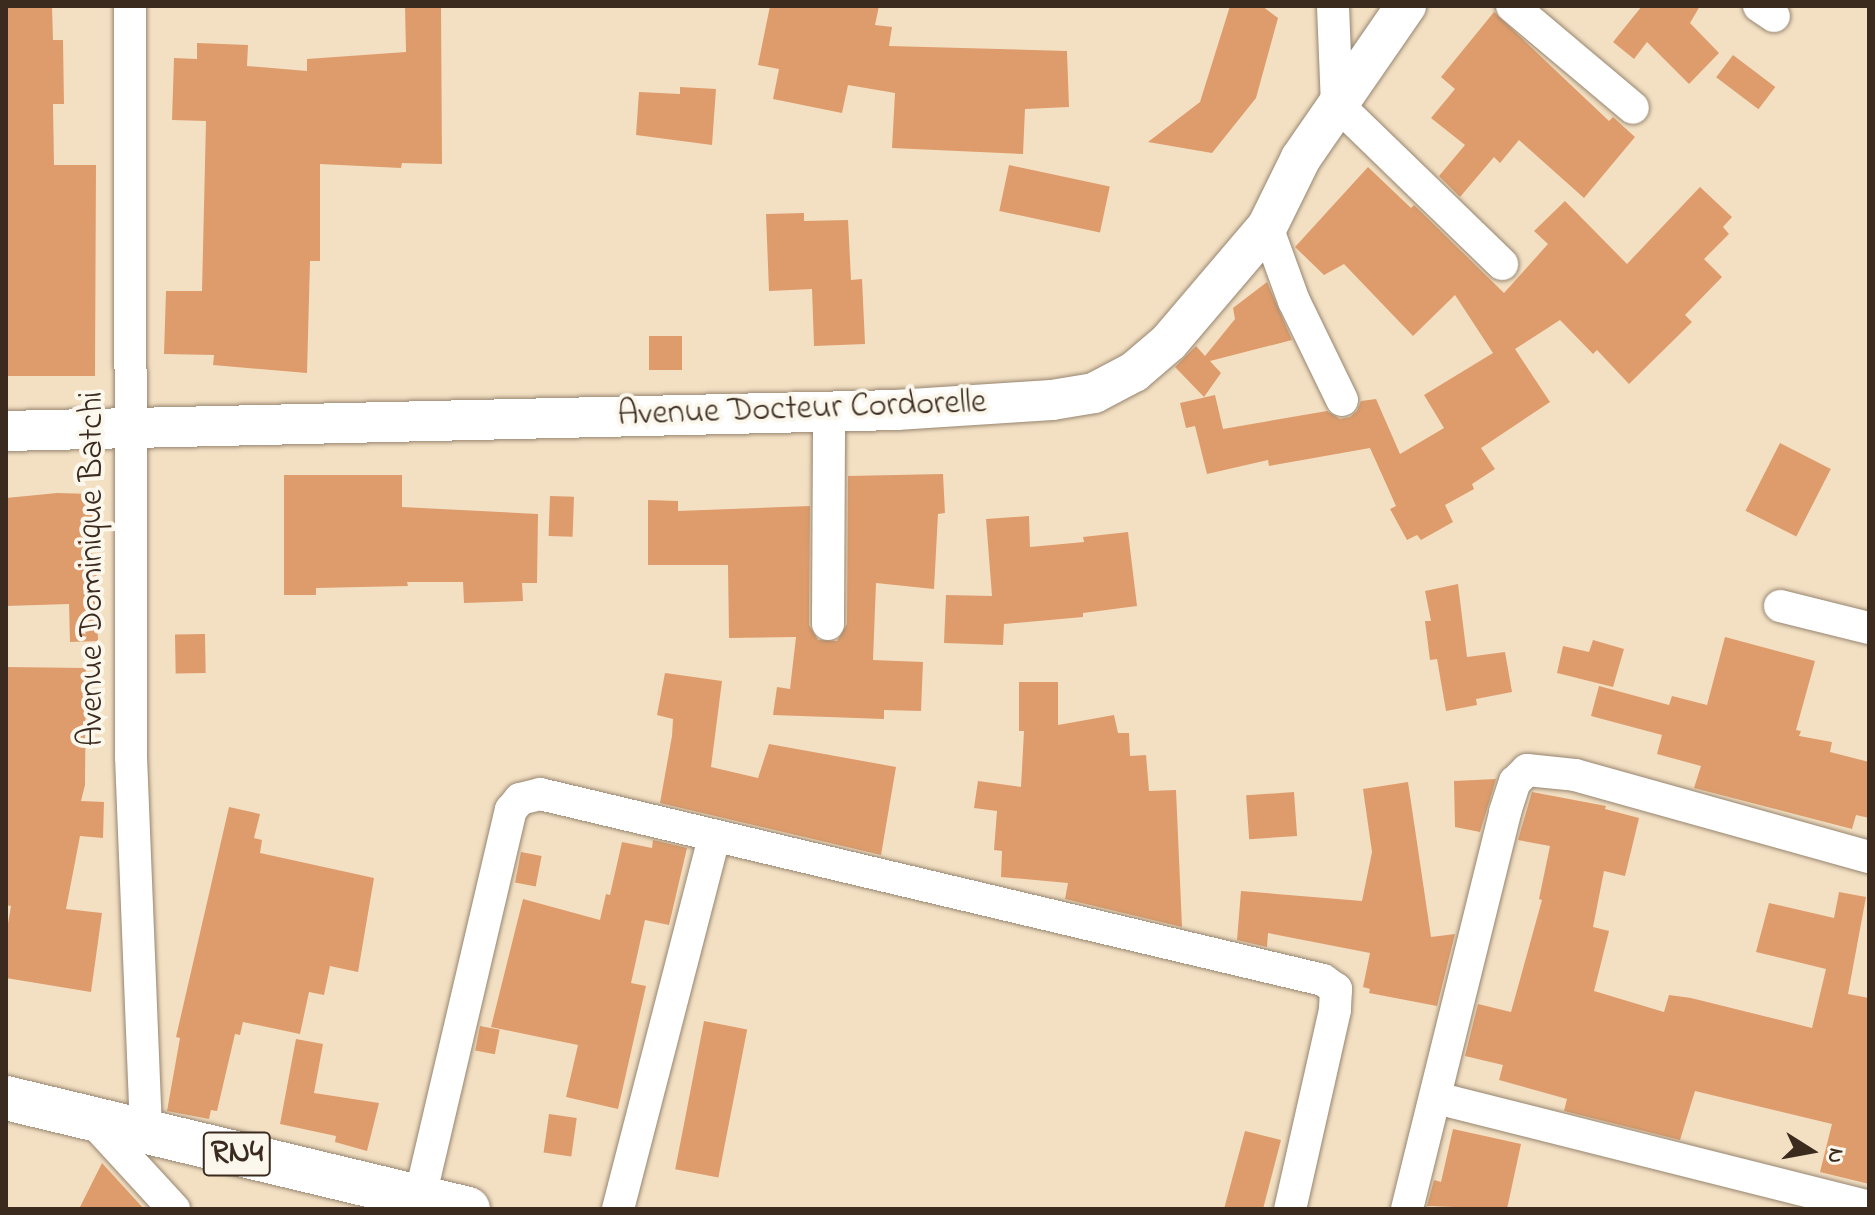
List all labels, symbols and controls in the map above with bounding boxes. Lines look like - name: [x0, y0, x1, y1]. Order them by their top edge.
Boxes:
- street label: Avenue Docteur Cordorelle: [617, 383, 987, 437]
- street label: Avenue Dominique Batchi: [74, 391, 114, 747]
- north arrow: [1771, 1111, 1851, 1191]
- road number: RN4: [201, 1126, 273, 1182]
- text: N: [1817, 1145, 1852, 1166]

